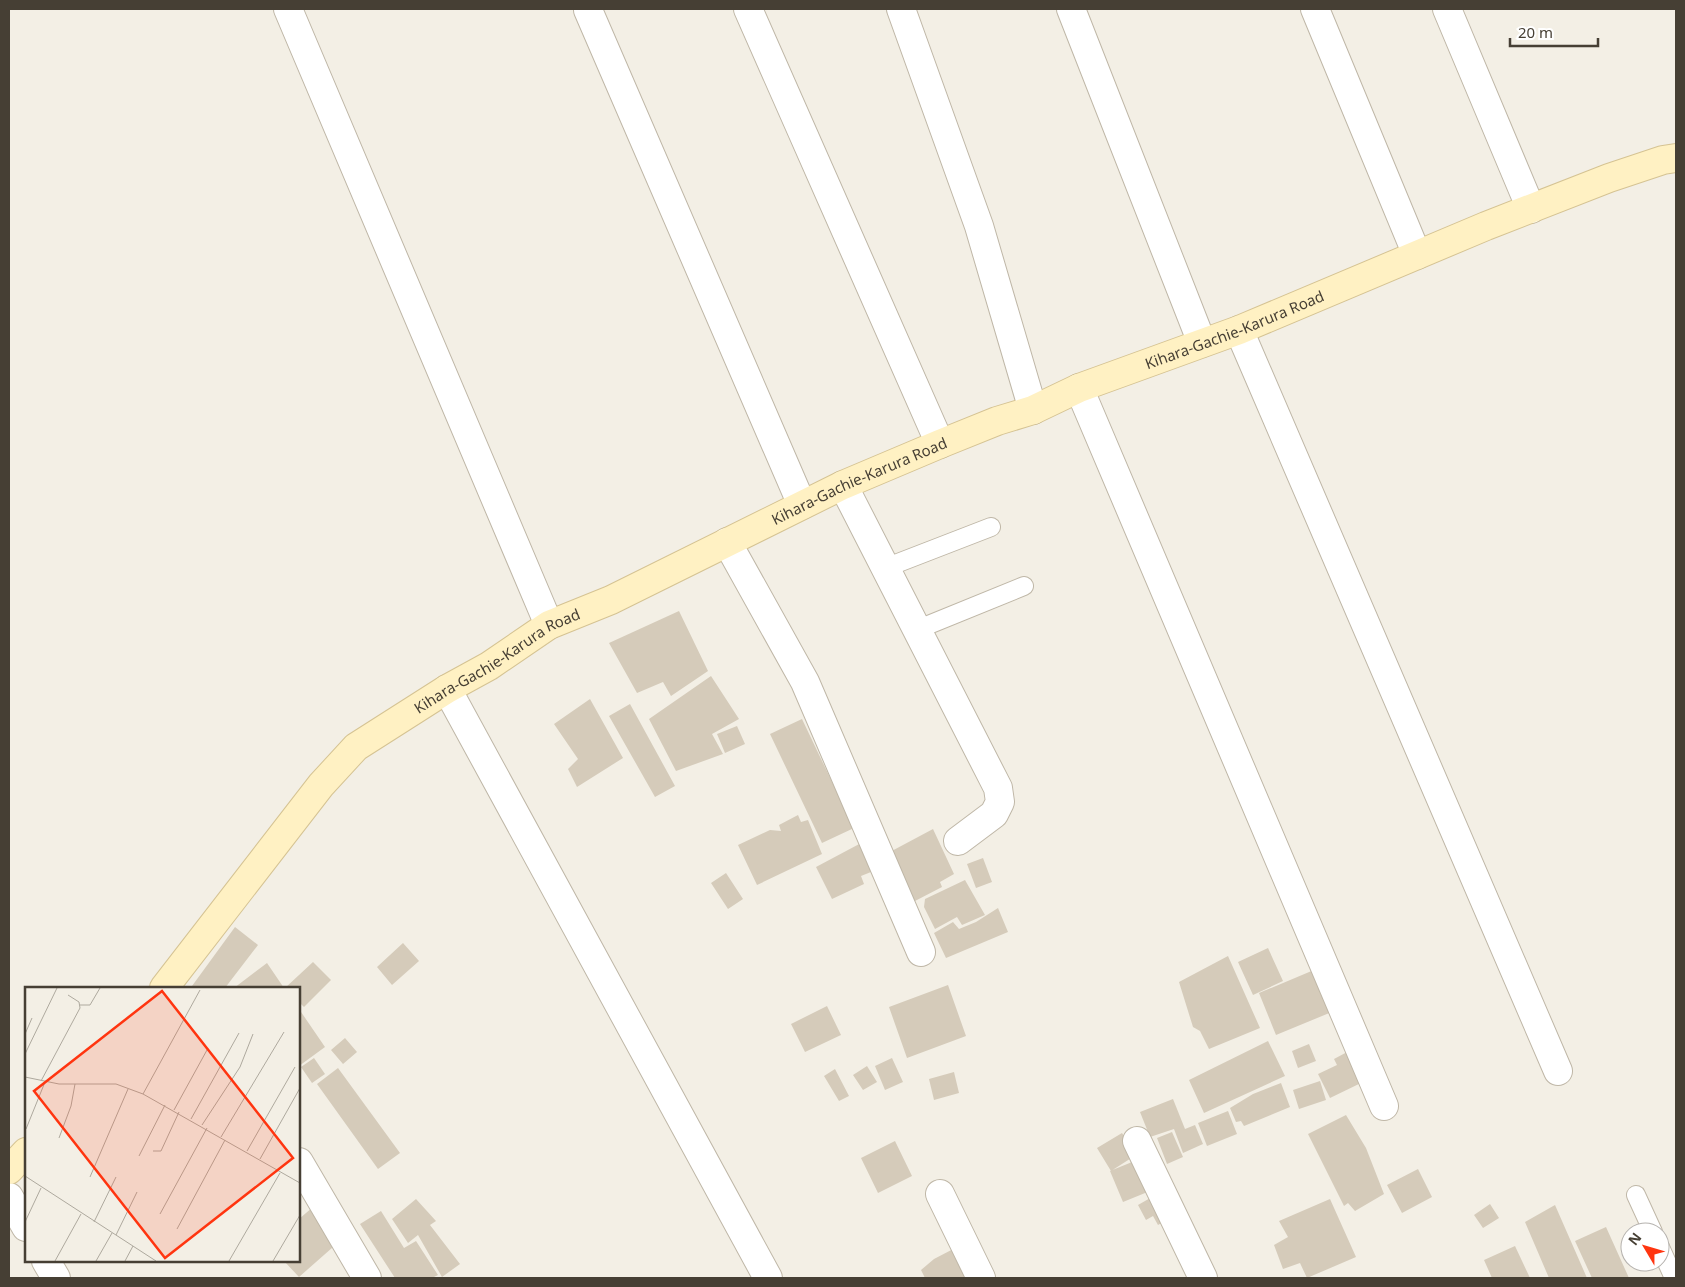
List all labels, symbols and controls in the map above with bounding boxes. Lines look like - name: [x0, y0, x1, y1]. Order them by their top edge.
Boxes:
- scale bar: [1510, 15, 1598, 47]
- text: 20 m: [1518, 22, 1553, 42]
- street label: Kihara-Gachie-Karura Road: [1142, 285, 1327, 373]
- street label: Kihara-Gachie-Karura Road: [768, 432, 950, 529]
- street label: Kihara-Gachie-Karura Road: [410, 604, 583, 718]
- inset map: [25, 987, 300, 1262]
- north arrow: [1620, 1222, 1670, 1272]
- text: N: [1623, 1228, 1645, 1249]

